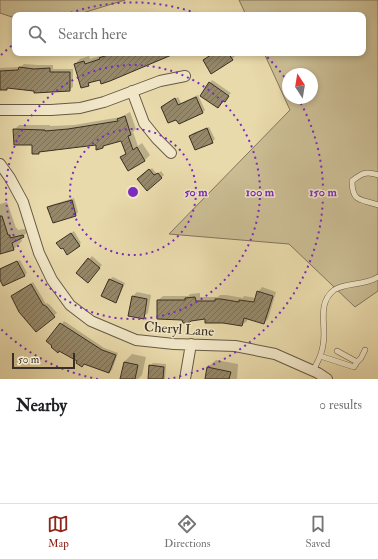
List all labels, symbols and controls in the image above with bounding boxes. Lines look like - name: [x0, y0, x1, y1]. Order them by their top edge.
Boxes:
- search box: [12, 12, 366, 56]
- icon: search: [26, 23, 48, 45]
- text: Search here: [58, 25, 127, 44]
- north arrow: [282, 68, 318, 104]
- centre of rings: [126, 185, 140, 199]
- text: 50 m: [184, 185, 208, 200]
- text: 100 m: [246, 185, 275, 200]
- text: 150 m: [309, 185, 337, 200]
- street label: Cheryl Lane: [143, 318, 215, 341]
- scale bar: [12, 351, 75, 370]
- text: 50 m: [18, 353, 39, 366]
- text: Nearby: [16, 395, 67, 416]
- text: 0 results: [319, 397, 362, 413]
- tab: Map: [47, 513, 69, 550]
- tab: Directions: [164, 513, 211, 550]
- tab: Saved: [305, 513, 331, 550]

